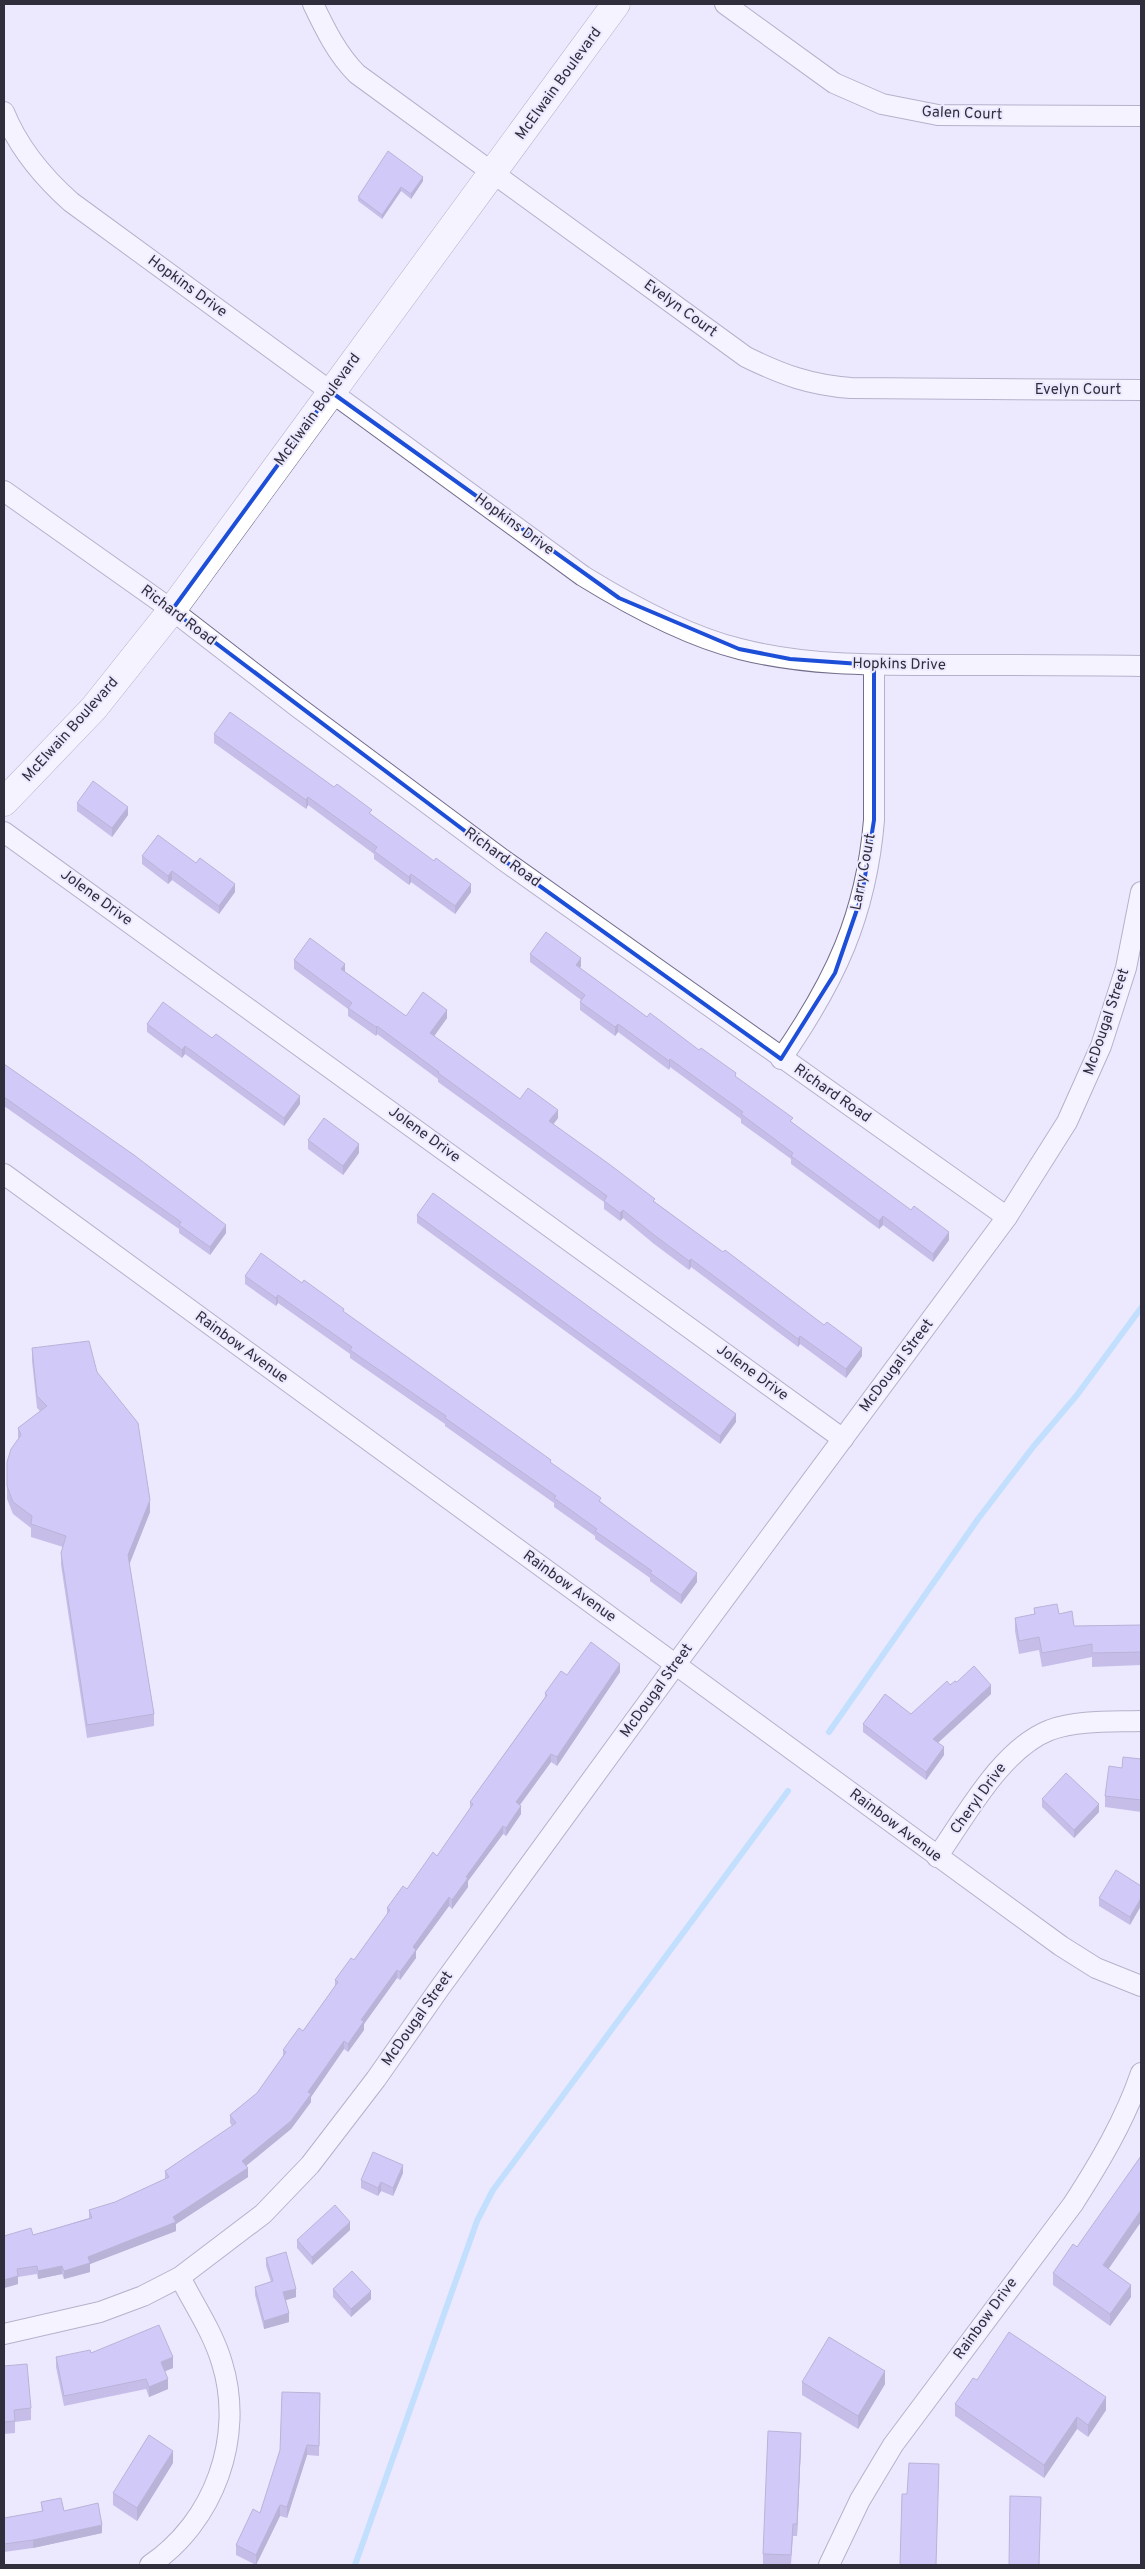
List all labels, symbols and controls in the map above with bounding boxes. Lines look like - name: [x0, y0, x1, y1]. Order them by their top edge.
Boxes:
- street label: McElwain Boulevard: [512, 24, 606, 144]
- street label: Galen Court: [921, 103, 1003, 125]
- street label: Hopkins Drive: [144, 252, 230, 322]
- street label: Evelyn Court: [640, 276, 720, 342]
- street label: McElwain Boulevard: [271, 350, 365, 470]
- street label: Evelyn Court: [1035, 381, 1121, 400]
- street label: Hopkins Drive: [471, 490, 557, 560]
- street label: Richard Road: [136, 581, 220, 651]
- street label: Hopkins Drive: [852, 655, 946, 675]
- street label: McElwain Boulevard: [19, 674, 123, 786]
- street label: Richard Road: [460, 824, 544, 892]
- street label: Larry Court: [847, 832, 881, 912]
- street label: Jolene Drive: [56, 865, 136, 931]
- street label: McDougal Street: [1080, 966, 1134, 1078]
- street label: Richard Road: [790, 1060, 874, 1128]
- street label: Jolene Drive: [384, 1102, 464, 1168]
- street label: Rainbow Avenue: [191, 1308, 291, 1388]
- street label: McDougal Street: [856, 1316, 938, 1416]
- street label: Jolene Drive: [712, 1340, 792, 1406]
- street label: Rainbow Avenue: [519, 1547, 619, 1627]
- street label: McDougal Street: [617, 1640, 697, 1742]
- street label: Cheryl Drive: [947, 1760, 1011, 1838]
- street label: Rainbow Avenue: [845, 1785, 945, 1867]
- street label: McDougal Street: [378, 1968, 458, 2070]
- street label: Rainbow Drive: [950, 2274, 1022, 2364]

